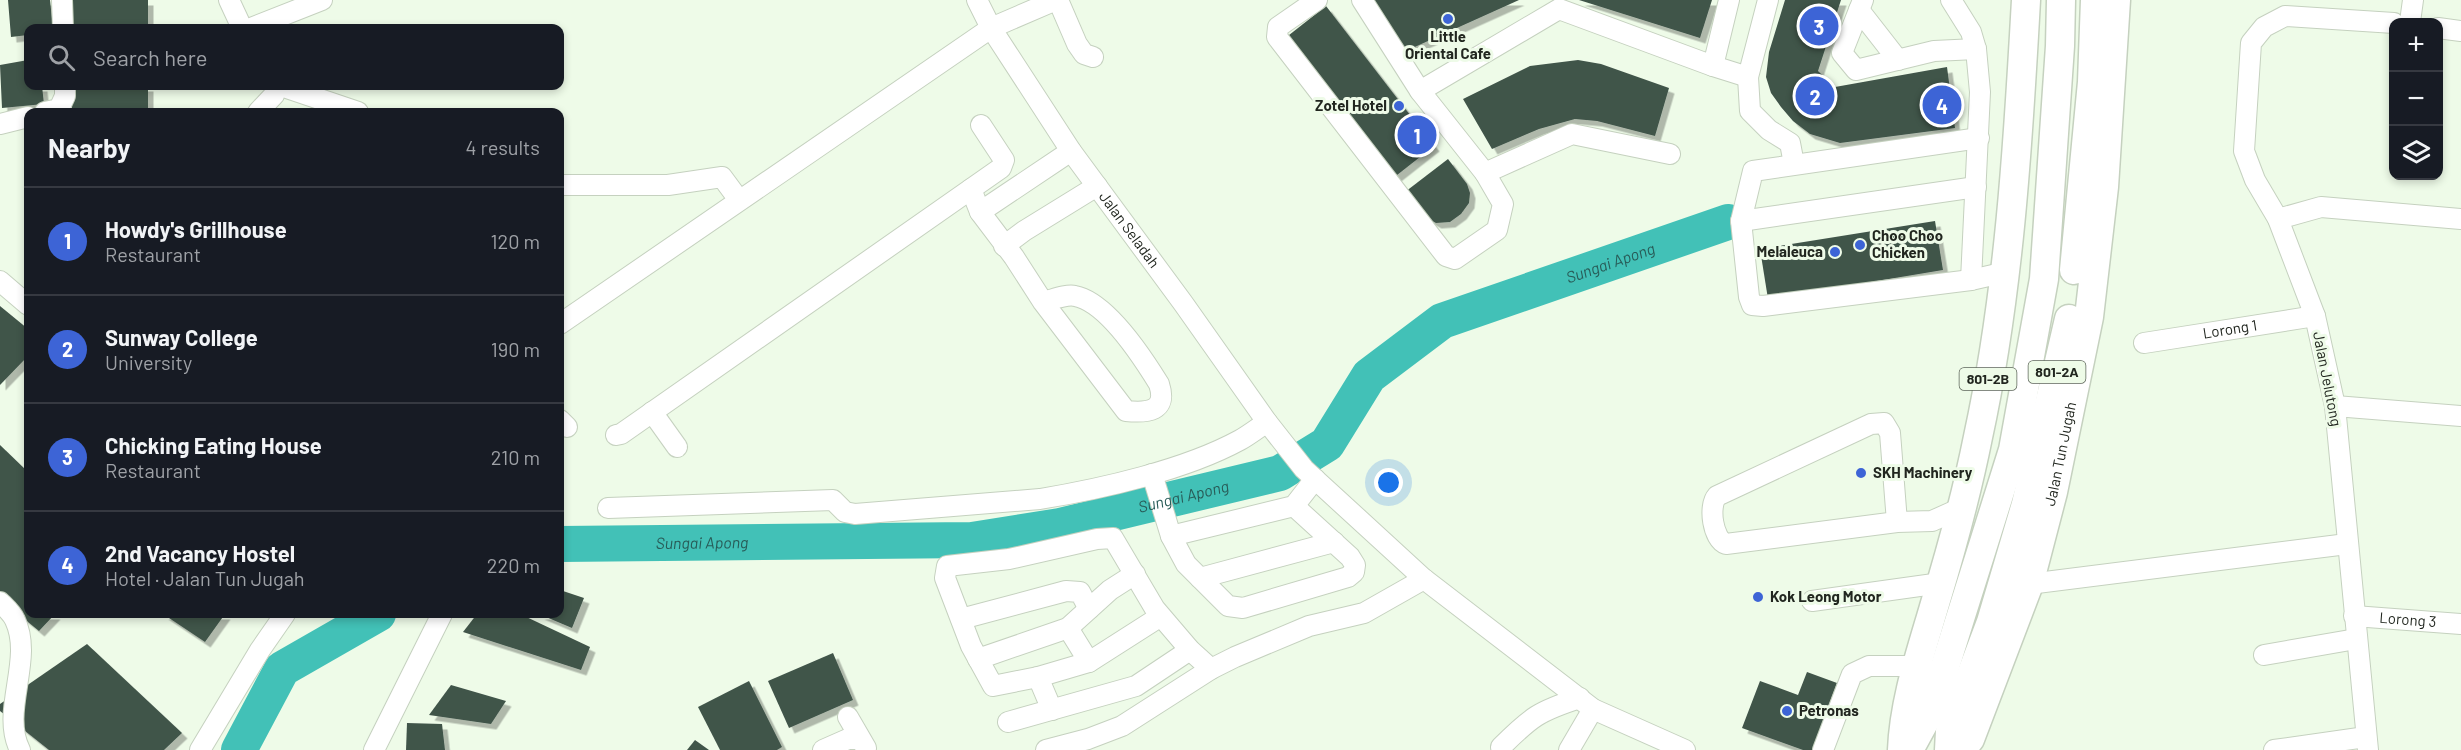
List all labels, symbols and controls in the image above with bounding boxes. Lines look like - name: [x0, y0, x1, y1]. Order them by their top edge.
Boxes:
- pin: 3: [1800, 3, 1838, 48]
- marker: Little Oriental Cafe: [1441, 12, 1455, 26]
- map controls: [2389, 18, 2443, 180]
- button: +: [2389, 18, 2443, 72]
- search box: [24, 24, 564, 90]
- place label: Little Oriental Cafe: [1405, 27, 1491, 62]
- icon: search: [45, 41, 78, 74]
- text: Search here: [93, 44, 207, 70]
- button: −: [2389, 72, 2443, 126]
- pin: 2: [1796, 74, 1834, 118]
- pin: 4: [1922, 82, 1962, 128]
- place label: Zotel Hotel: [1315, 96, 1387, 114]
- marker: Zotel Hotel: [1392, 99, 1406, 113]
- pin: 1: [1398, 112, 1436, 158]
- button: layers: [2389, 126, 2443, 180]
- text: Nearby: [48, 132, 130, 163]
- text: 4 results: [465, 135, 540, 159]
- street label: Jalan Seladah: [1096, 188, 1164, 271]
- text: Howdy's Grillhouse: [105, 216, 287, 242]
- place label: Choo Choo Chicken: [1872, 226, 1943, 261]
- text: 1: [64, 229, 71, 253]
- text: 120 m: [490, 229, 540, 253]
- water label: Sungai Apong: [1563, 238, 1657, 286]
- marker: Choo Choo Chicken: [1853, 238, 1867, 252]
- text: Restaurant: [105, 242, 201, 266]
- place label: Melaleuca: [1757, 242, 1823, 260]
- marker: Melaleuca: [1828, 245, 1842, 259]
- street label: Lorong 1: [2201, 315, 2258, 342]
- text: Sunway College: [105, 324, 258, 350]
- street label: Jalan Jelutong: [2310, 330, 2346, 428]
- text: 2: [62, 337, 73, 361]
- text: 190 m: [491, 337, 540, 361]
- text: University: [105, 350, 192, 374]
- road number: 801-2A: [2028, 361, 2086, 383]
- road number: 801-2B: [1960, 368, 2016, 390]
- street label: Jalan Tun Jugah: [2040, 400, 2079, 508]
- text: Chicking Eating House: [105, 432, 322, 458]
- text: 3: [62, 445, 73, 469]
- text: 210 m: [491, 445, 540, 469]
- text: Restaurant: [105, 458, 201, 482]
- place label: SKH Machinery: [1873, 463, 1973, 481]
- marker: SKH Machinery: [1854, 466, 1868, 480]
- your location: [1374, 468, 1403, 497]
- water label: Sungai Apong: [1136, 476, 1231, 516]
- water label: Sungai Apong: [656, 532, 748, 552]
- text: 2nd Vacancy Hostel: [105, 540, 295, 566]
- text: 4: [61, 553, 74, 577]
- text: 220 m: [487, 553, 540, 577]
- text: Hotel · Jalan Tun Jugah: [105, 566, 305, 590]
- place label: Kok Leong Motor: [1770, 587, 1882, 605]
- marker: Kok Leong Motor: [1751, 590, 1765, 604]
- street label: Lorong 3: [2379, 608, 2437, 630]
- place label: Petronas: [1799, 701, 1859, 719]
- marker: Petronas: [1780, 704, 1794, 718]

